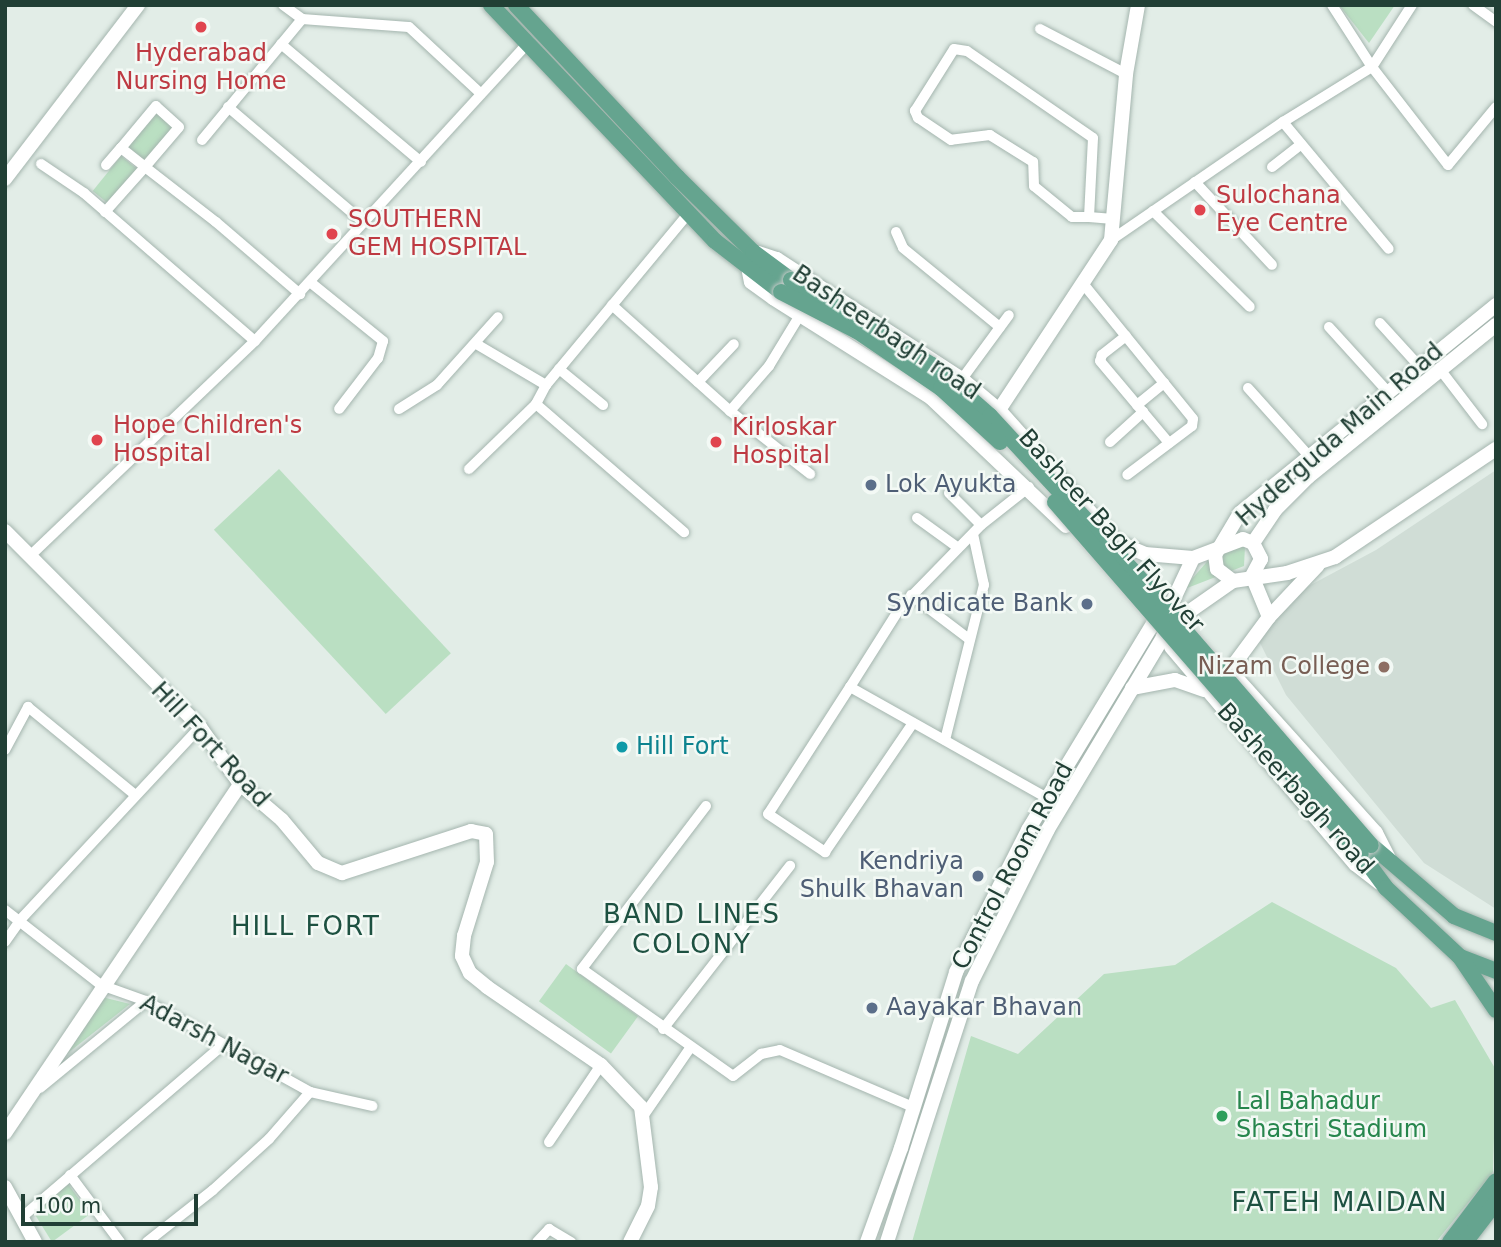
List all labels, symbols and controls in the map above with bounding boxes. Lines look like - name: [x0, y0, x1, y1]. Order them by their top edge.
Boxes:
- marker: Hyderabad Nursing Home: [191, 17, 211, 37]
- place label: Hyderabad Nursing Home: [115, 40, 287, 96]
- place label: Sulochana Eye Centre: [1216, 182, 1348, 238]
- marker: Sulochana Eye Centre: [1190, 200, 1210, 220]
- place label: SOUTHERN GEM HOSPITAL: [348, 206, 526, 262]
- marker: SOUTHERN GEM HOSPITAL: [322, 224, 342, 244]
- street label: Basheerbagh road: [787, 259, 985, 407]
- street label: Hyderguda Main Road: [1231, 337, 1449, 533]
- place label: Hope Children's Hospital: [113, 412, 302, 468]
- place label: Kirloskar Hospital: [732, 414, 836, 470]
- street label: Basheer Bagh Flyover: [1012, 424, 1210, 638]
- marker: Hope Children's Hospital: [87, 430, 107, 450]
- marker: Kirloskar Hospital: [706, 432, 726, 452]
- place label: Lok Ayukta: [885, 471, 1016, 499]
- marker: Lok Ayukta: [863, 477, 879, 493]
- place label: Syndicate Bank: [886, 590, 1073, 618]
- marker: Syndicate Bank: [1079, 596, 1095, 612]
- place label: Nizam College: [1198, 653, 1370, 681]
- marker: Nizam College: [1376, 659, 1392, 675]
- street label: Hill Fort Road: [145, 677, 275, 813]
- street label: Basheerbagh road: [1211, 698, 1379, 880]
- place label: Hill Fort: [636, 733, 729, 761]
- marker: Hill Fort: [614, 739, 630, 755]
- street label: Control Room Road: [946, 757, 1080, 975]
- place label: Kendriya Shulk Bhavan: [800, 848, 964, 904]
- marker: Kendriya Shulk Bhavan: [970, 868, 986, 884]
- district label: BAND LINES COLONY: [604, 899, 780, 960]
- district label: HILL FORT: [232, 911, 380, 943]
- street label: Adarsh Nagar: [135, 989, 293, 1091]
- place label: Aayakar Bhavan: [886, 994, 1082, 1022]
- marker: Aayakar Bhavan: [864, 1000, 880, 1016]
- place label: Lal Bahadur Shastri Stadium: [1236, 1088, 1427, 1144]
- marker: Lal Bahadur Shastri Stadium: [1214, 1108, 1230, 1124]
- scale bar: [24, 1180, 201, 1224]
- district label: FATEH MAIDAN: [1233, 1187, 1447, 1219]
- text: 100 m: [34, 1194, 101, 1218]

